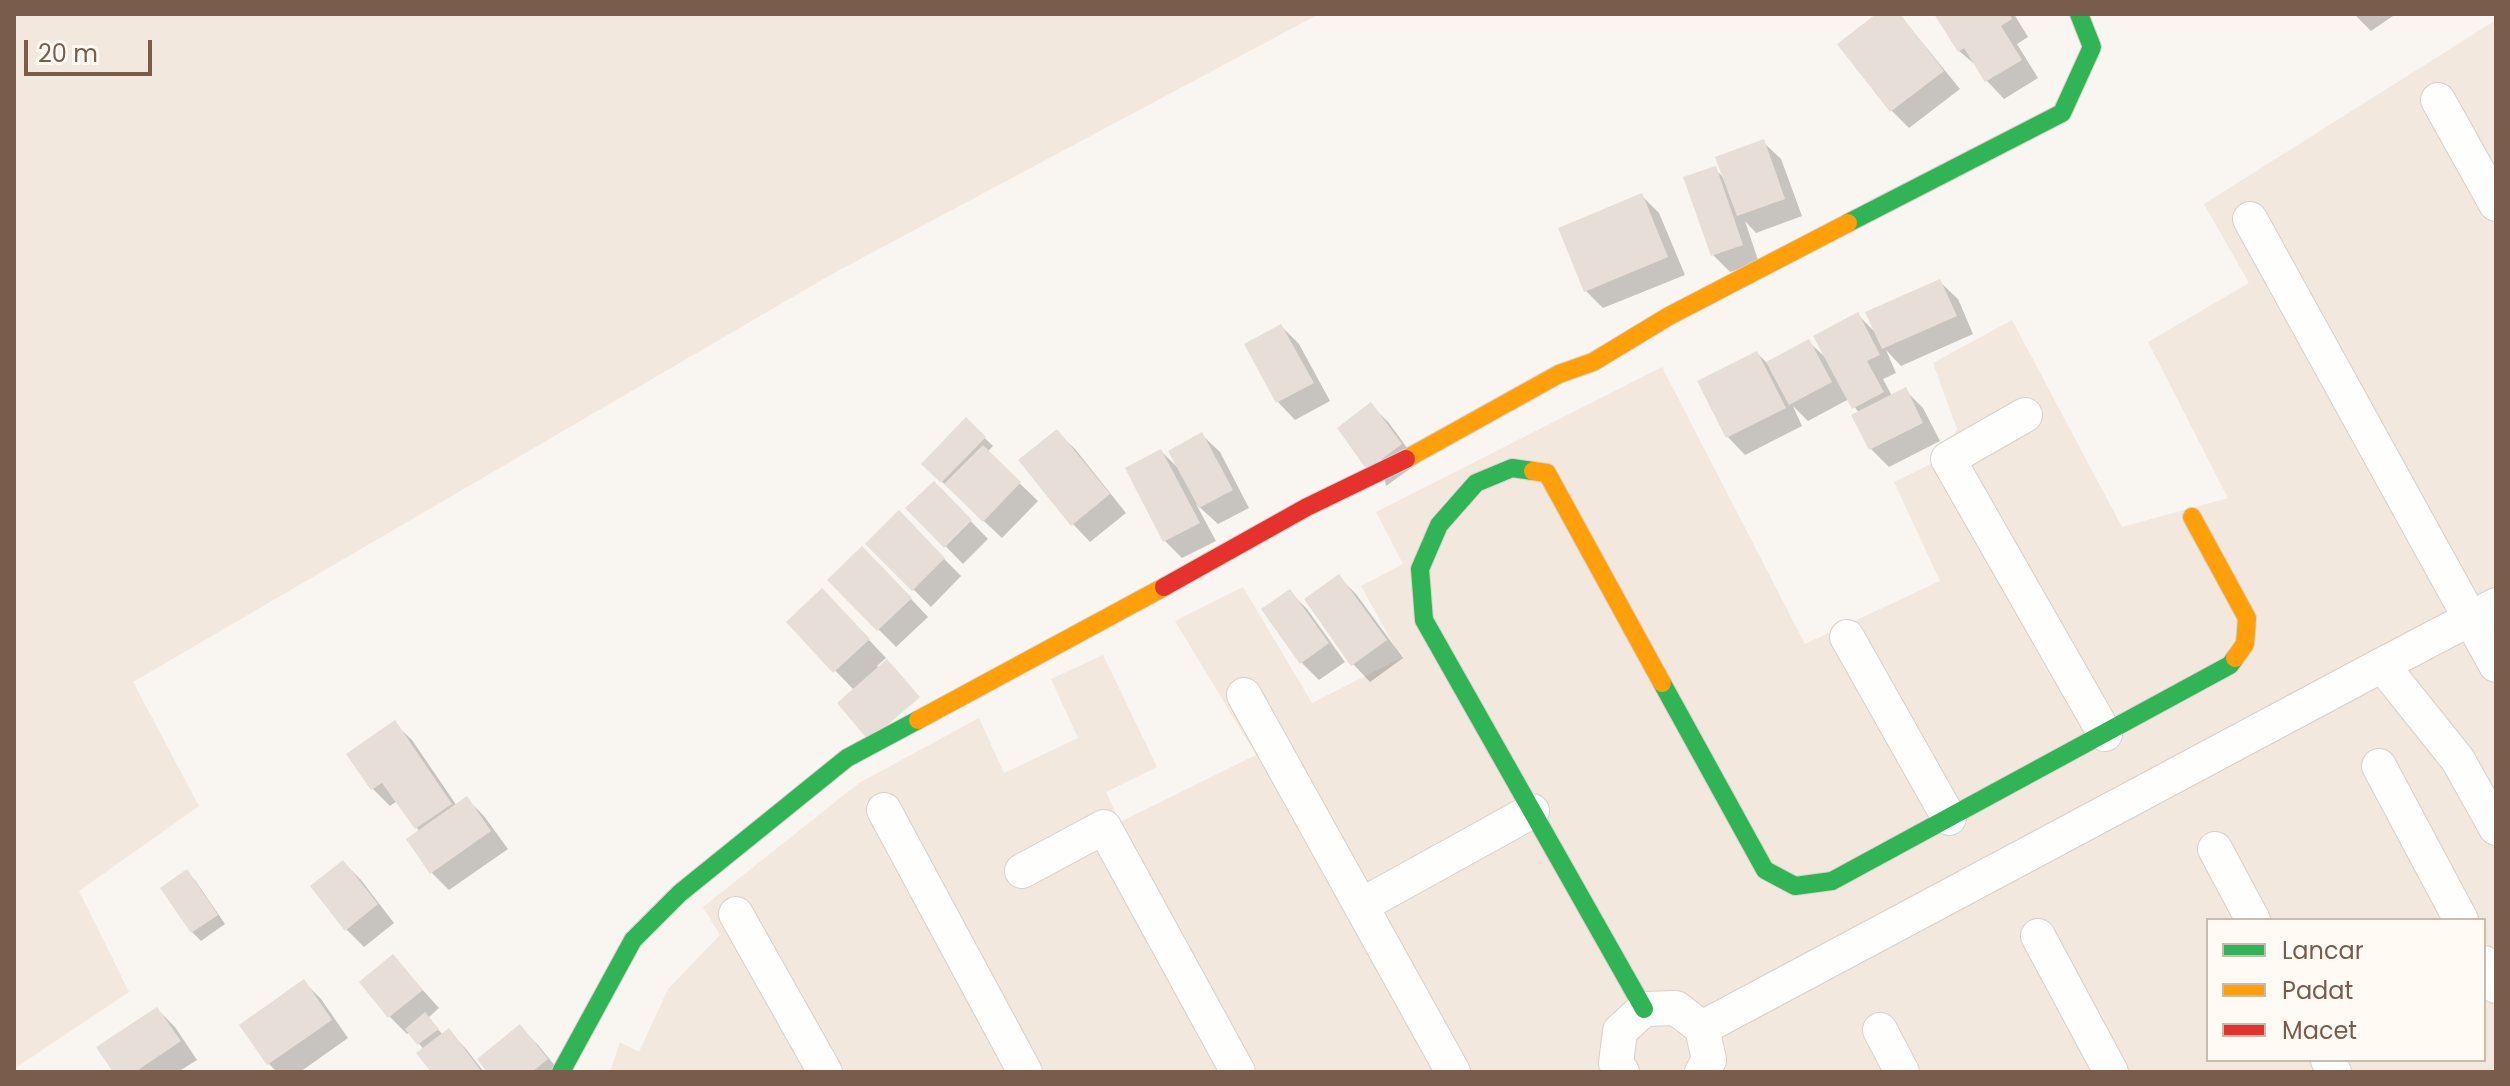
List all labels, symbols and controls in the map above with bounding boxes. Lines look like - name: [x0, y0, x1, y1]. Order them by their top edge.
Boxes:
- scale bar: [28, 24, 156, 74]
- text: 20 m: [38, 37, 98, 70]
- legend: [2206, 918, 2486, 1062]
- text: Lancar: [2282, 934, 2364, 967]
- text: Padat: [2282, 974, 2353, 1007]
- text: Macet: [2282, 1014, 2357, 1047]

